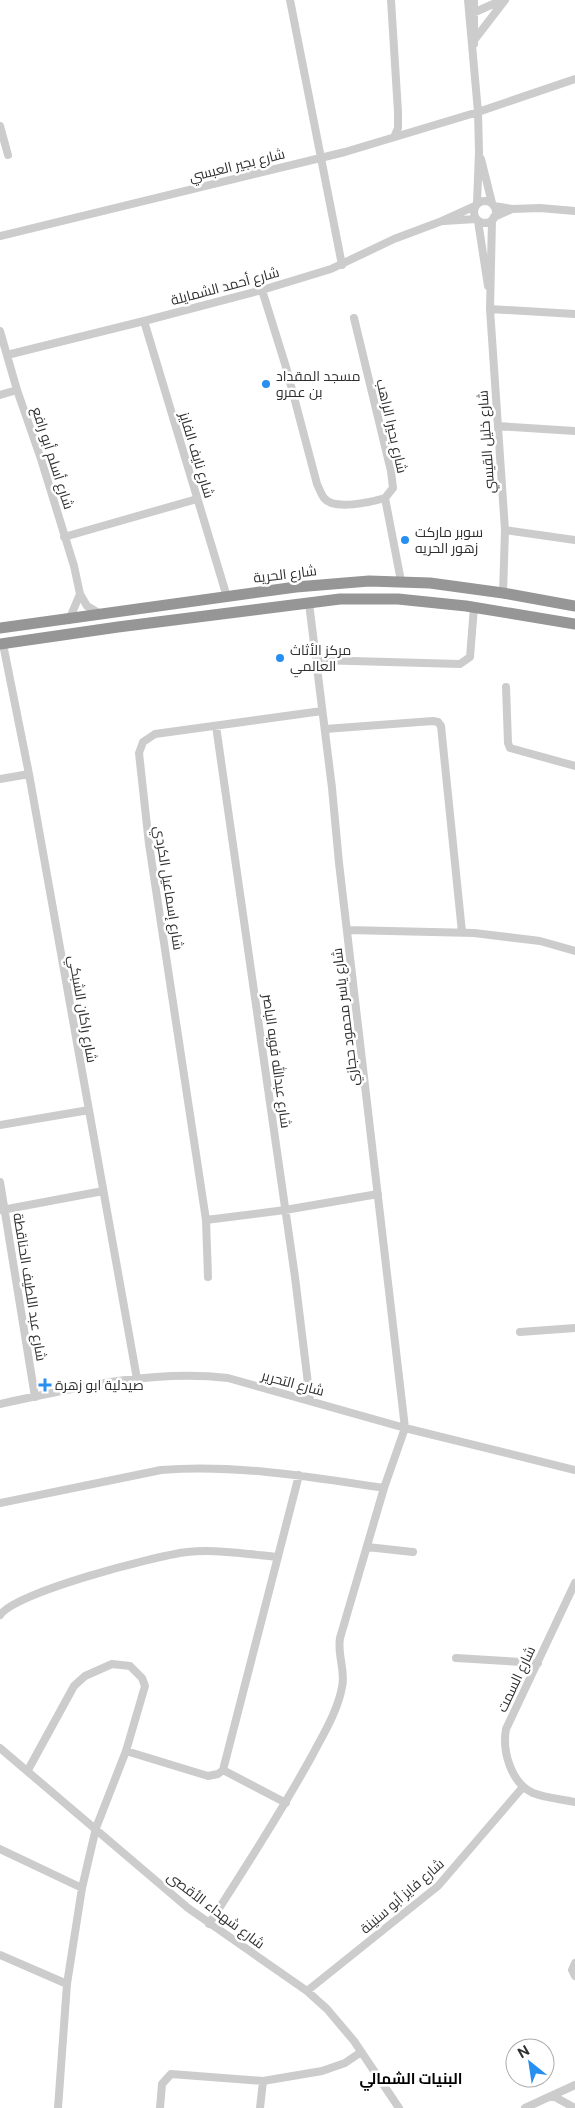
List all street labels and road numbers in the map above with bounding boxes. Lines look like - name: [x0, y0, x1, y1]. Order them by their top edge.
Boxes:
- street label: شارع بجير العبسي: [187, 145, 287, 188]
- street label: شارع أحمد الشمايلة: [169, 263, 281, 309]
- street label: شارع بحيرا الراهب: [372, 377, 411, 475]
- street label: شارع خليل القيسي: [474, 390, 501, 494]
- street label: شارع أسلم أبو رافع: [27, 405, 78, 512]
- street label: شارع نايف الفايز: [175, 409, 218, 500]
- street label: شارع الحرية: [252, 562, 318, 587]
- street label: شارع إسماعيل الكردي: [147, 825, 187, 952]
- street label: شارع ياسر محمود حجازي: [329, 947, 365, 1087]
- street label: شارع راكان الشبكي: [62, 954, 100, 1065]
- street label: شارع عبدالله فويه الباصر: [259, 992, 295, 1129]
- street label: شارع عبد اللطيف الحناقطة: [9, 1212, 50, 1362]
- street label: شارع التحرير: [259, 1367, 326, 1400]
- street label: شارع السمت: [494, 1643, 539, 1715]
- street label: شارع فايز أبو سنينة: [356, 1855, 448, 1937]
- street label: شارع شهداء الأقصى: [164, 1868, 268, 1953]

